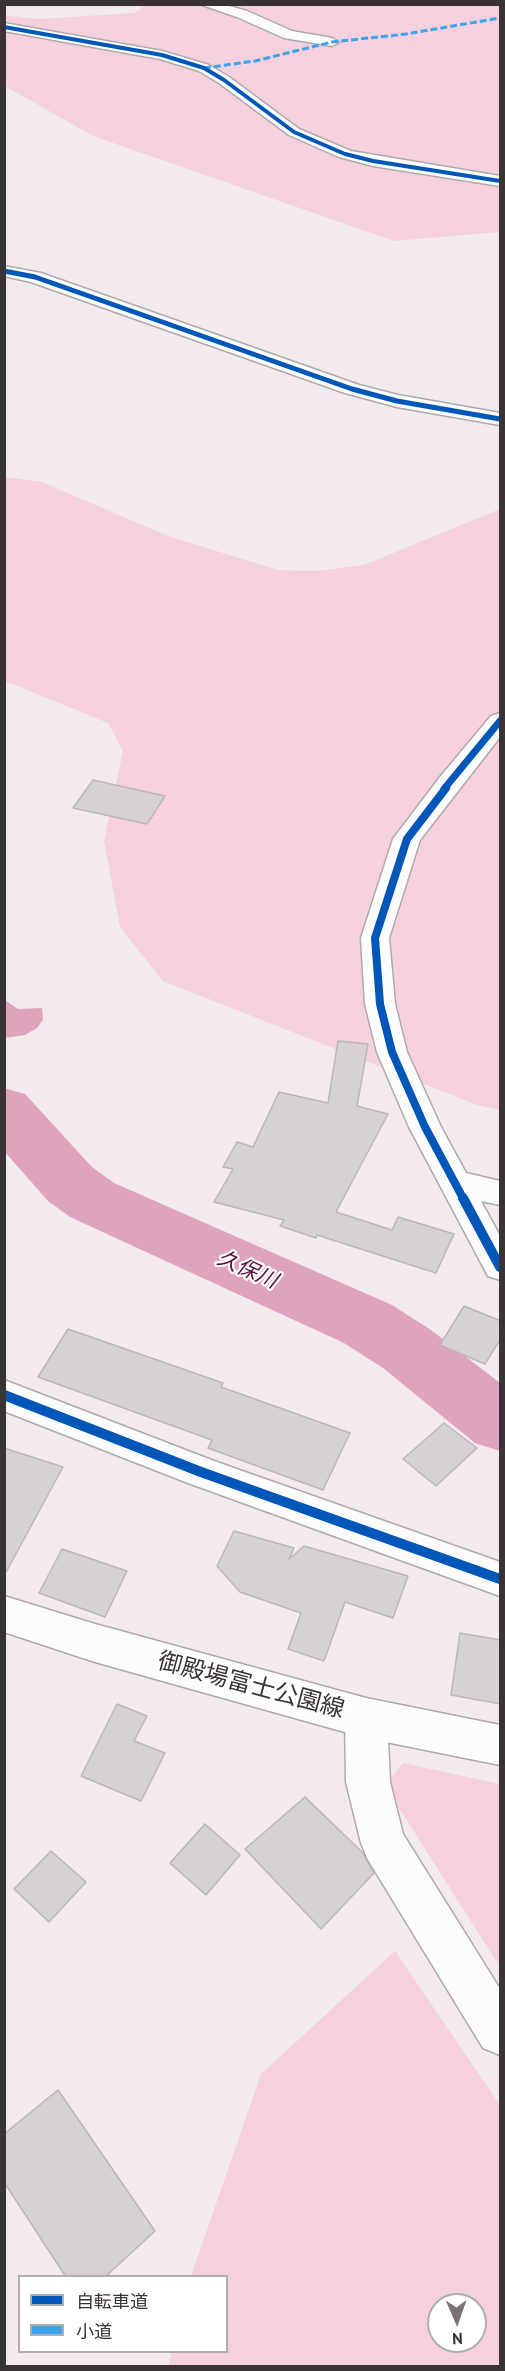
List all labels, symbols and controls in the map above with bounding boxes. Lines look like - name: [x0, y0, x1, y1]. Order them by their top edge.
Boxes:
- water label: 久保川: [213, 1246, 281, 1294]
- street label: 御殿場富士公園線: [155, 1647, 347, 1725]
- legend: [18, 2275, 228, 2353]
- text: 自転車道: [76, 2290, 148, 2313]
- north arrow: [427, 2293, 487, 2353]
- text: 小道: [76, 2320, 112, 2343]
- text: N: [452, 2329, 463, 2349]

